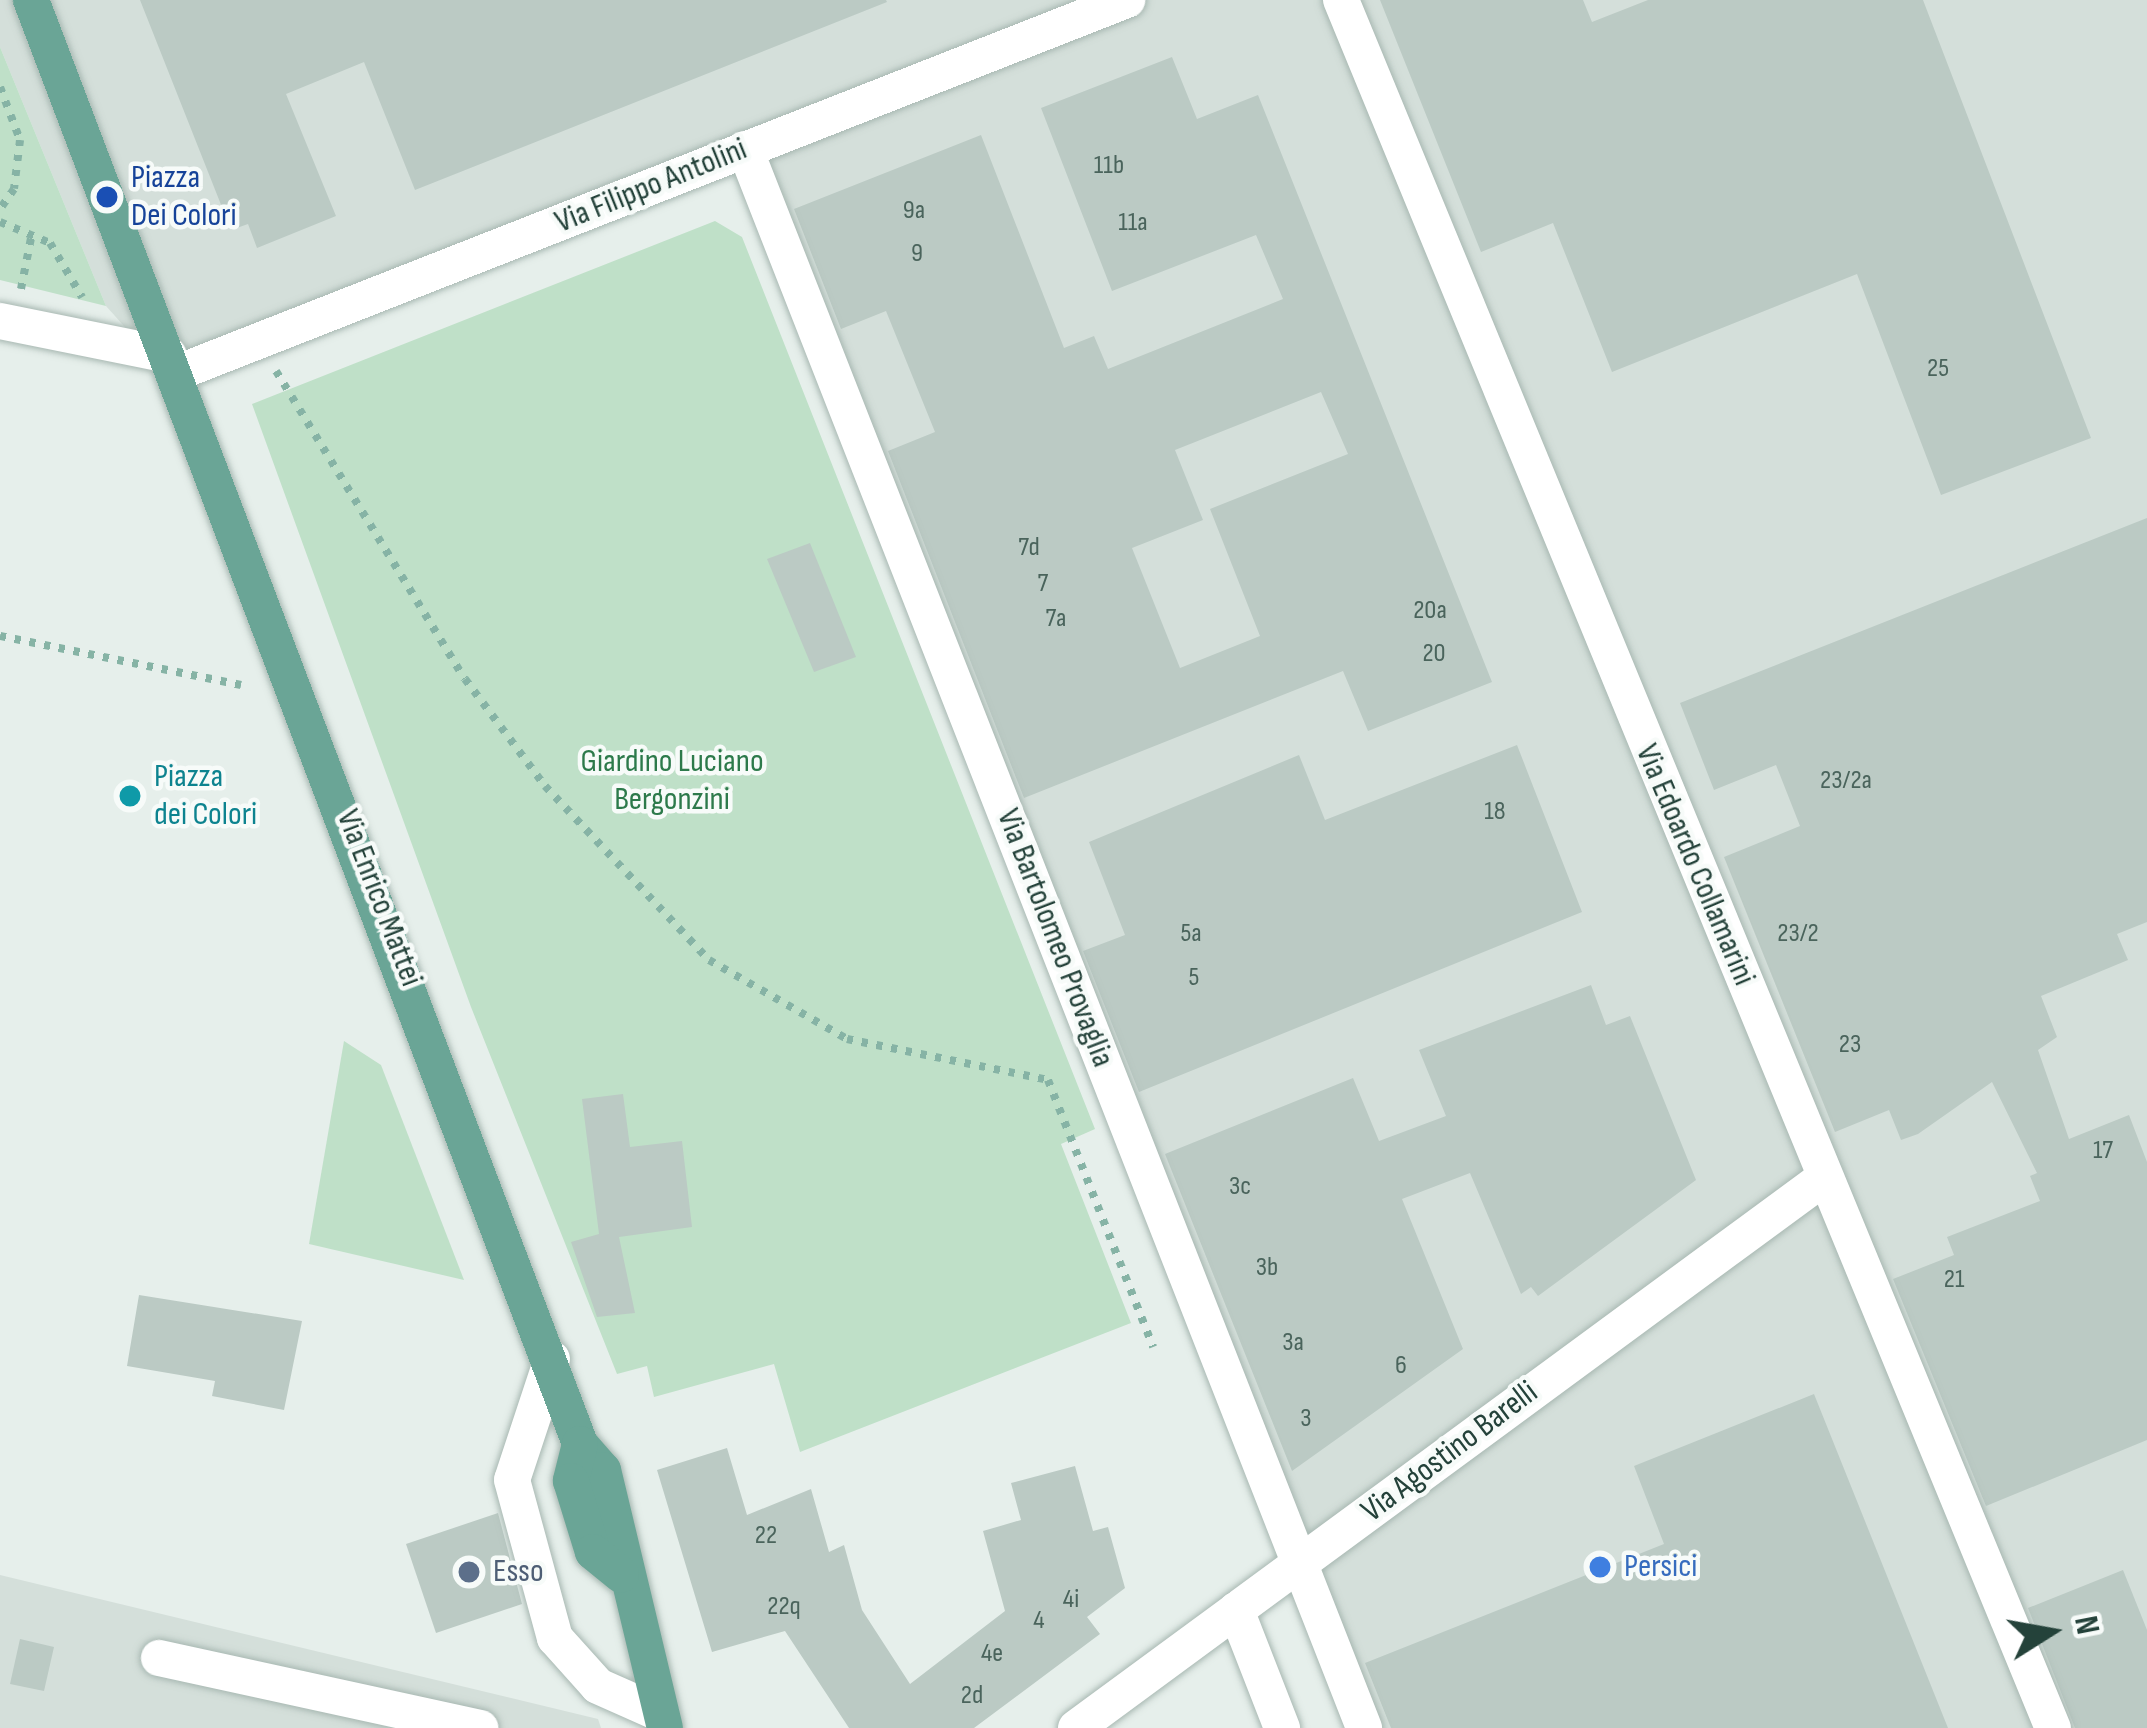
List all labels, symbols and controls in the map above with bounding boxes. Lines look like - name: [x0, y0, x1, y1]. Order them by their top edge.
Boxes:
- street label: Via Filippo Antolini: [549, 130, 753, 242]
- house number: 11b: [1094, 150, 1124, 182]
- place label: Piazza Dei Colori: [131, 158, 237, 236]
- marker: Piazza Dei Colori: [94, 184, 120, 210]
- house number: 9a: [903, 195, 925, 227]
- house number: 11a: [1118, 207, 1148, 239]
- house number: 9: [911, 238, 923, 270]
- house number: 25: [1927, 353, 1949, 385]
- house number: 7d: [1018, 532, 1040, 564]
- house number: 7: [1038, 568, 1048, 600]
- house number: 20a: [1413, 595, 1447, 627]
- house number: 7a: [1046, 603, 1066, 635]
- house number: 20: [1422, 638, 1446, 670]
- street label: Via Edoardo Collamarini: [1626, 738, 1764, 992]
- park label: Giardino Luciano Bergonzini: [580, 742, 764, 820]
- place label: Piazza dei Colori: [154, 757, 257, 835]
- house number: 23/2a: [1820, 765, 1872, 797]
- marker: Piazza dei Colori: [117, 783, 143, 809]
- house number: 18: [1484, 796, 1506, 828]
- street label: Via Bartolomeo Provaglia: [988, 803, 1122, 1073]
- street label: Via Enrico Mattei: [327, 804, 431, 992]
- house number: 5a: [1180, 918, 1202, 950]
- house number: 23/2: [1777, 918, 1819, 950]
- house number: 5: [1189, 962, 1199, 994]
- house number: 23: [1839, 1029, 1861, 1061]
- house number: 17: [2093, 1135, 2113, 1167]
- house number: 3c: [1229, 1171, 1251, 1203]
- house number: 3b: [1256, 1252, 1278, 1284]
- house number: 21: [1944, 1264, 1964, 1296]
- house number: 3a: [1282, 1327, 1304, 1359]
- house number: 6: [1395, 1350, 1407, 1382]
- street label: Via Agostino Barelli: [1354, 1373, 1546, 1531]
- house number: 3: [1300, 1403, 1312, 1435]
- house number: 22: [755, 1520, 777, 1552]
- place label: Persici: [1624, 1547, 1697, 1587]
- place label: Esso: [493, 1552, 544, 1592]
- marker: Persici: [1587, 1554, 1613, 1580]
- marker: Esso: [456, 1559, 482, 1585]
- north arrow: [1991, 1572, 2111, 1692]
- house number: 4i: [1063, 1584, 1079, 1616]
- house number: 22q: [767, 1591, 801, 1623]
- house number: 4: [1033, 1605, 1045, 1637]
- text: N: [2065, 1613, 2108, 1638]
- house number: 4e: [981, 1638, 1003, 1670]
- house number: 2d: [961, 1680, 983, 1712]

